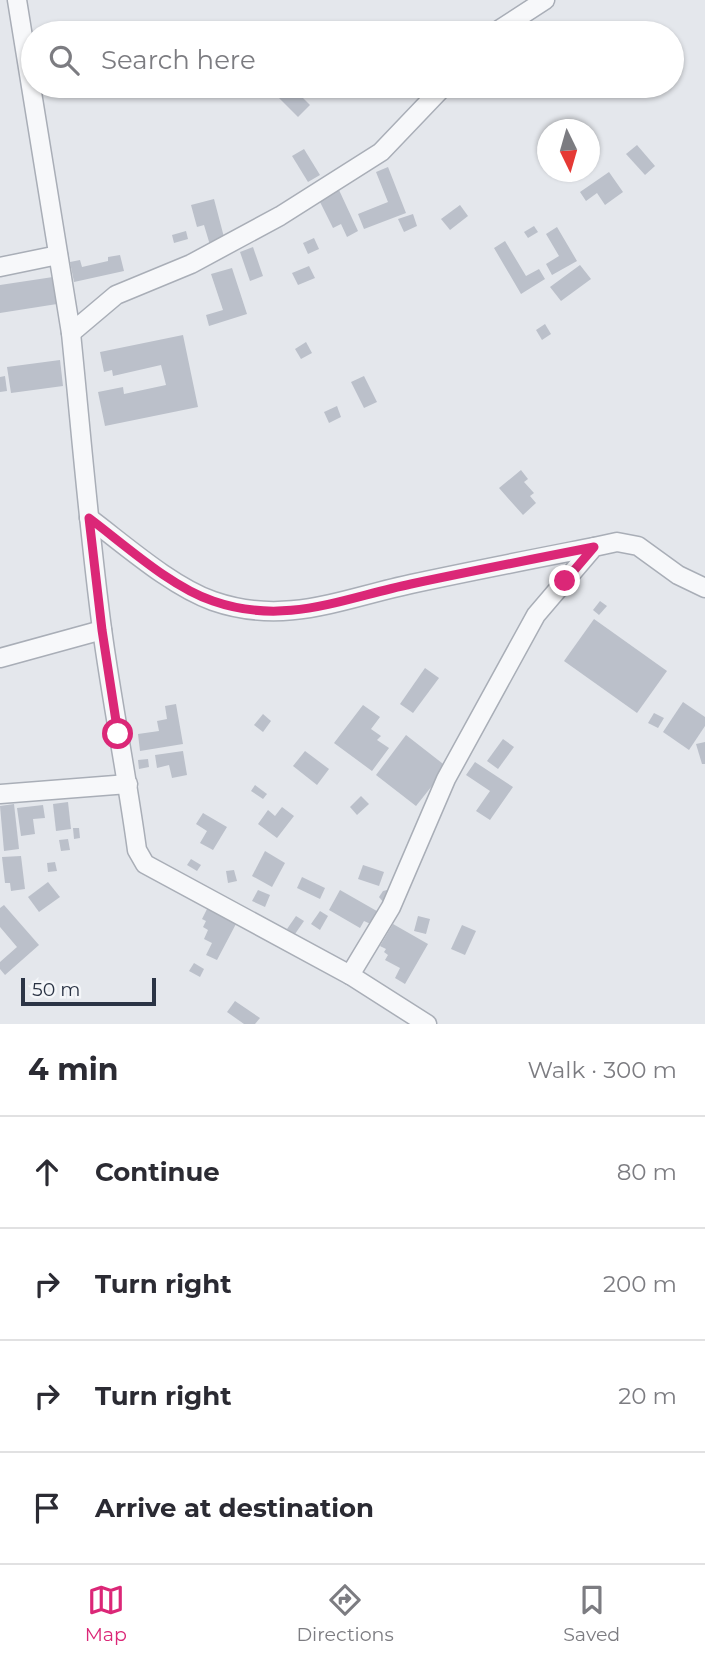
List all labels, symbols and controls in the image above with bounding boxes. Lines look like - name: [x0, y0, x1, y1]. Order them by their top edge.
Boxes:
- search box: [21, 21, 684, 98]
- icon: search: [45, 41, 83, 79]
- text: Search here: [101, 44, 256, 76]
- north arrow: [537, 119, 600, 182]
- route end: [549, 565, 580, 596]
- route start: [102, 718, 133, 749]
- scale bar: [21, 975, 156, 1007]
- text: 50 m: [32, 978, 80, 1001]
- text: 4 min: [28, 1051, 118, 1088]
- text: Walk · 300 m: [527, 1056, 677, 1084]
- icon: ahead: [28, 1153, 66, 1191]
- text: Continue: [95, 1156, 220, 1188]
- text: 80 m: [617, 1158, 677, 1186]
- icon: right: [28, 1265, 66, 1303]
- text: Turn right: [95, 1268, 231, 1300]
- text: 200 m: [603, 1270, 677, 1298]
- icon: right: [28, 1377, 66, 1415]
- text: Turn right: [95, 1380, 231, 1412]
- text: 20 m: [618, 1382, 677, 1410]
- icon: arrive: [28, 1489, 66, 1527]
- text: Arrive at destination: [95, 1492, 374, 1524]
- tab: Map: [85, 1581, 127, 1646]
- tab: Directions: [296, 1581, 394, 1646]
- tab: Saved: [563, 1581, 620, 1646]

